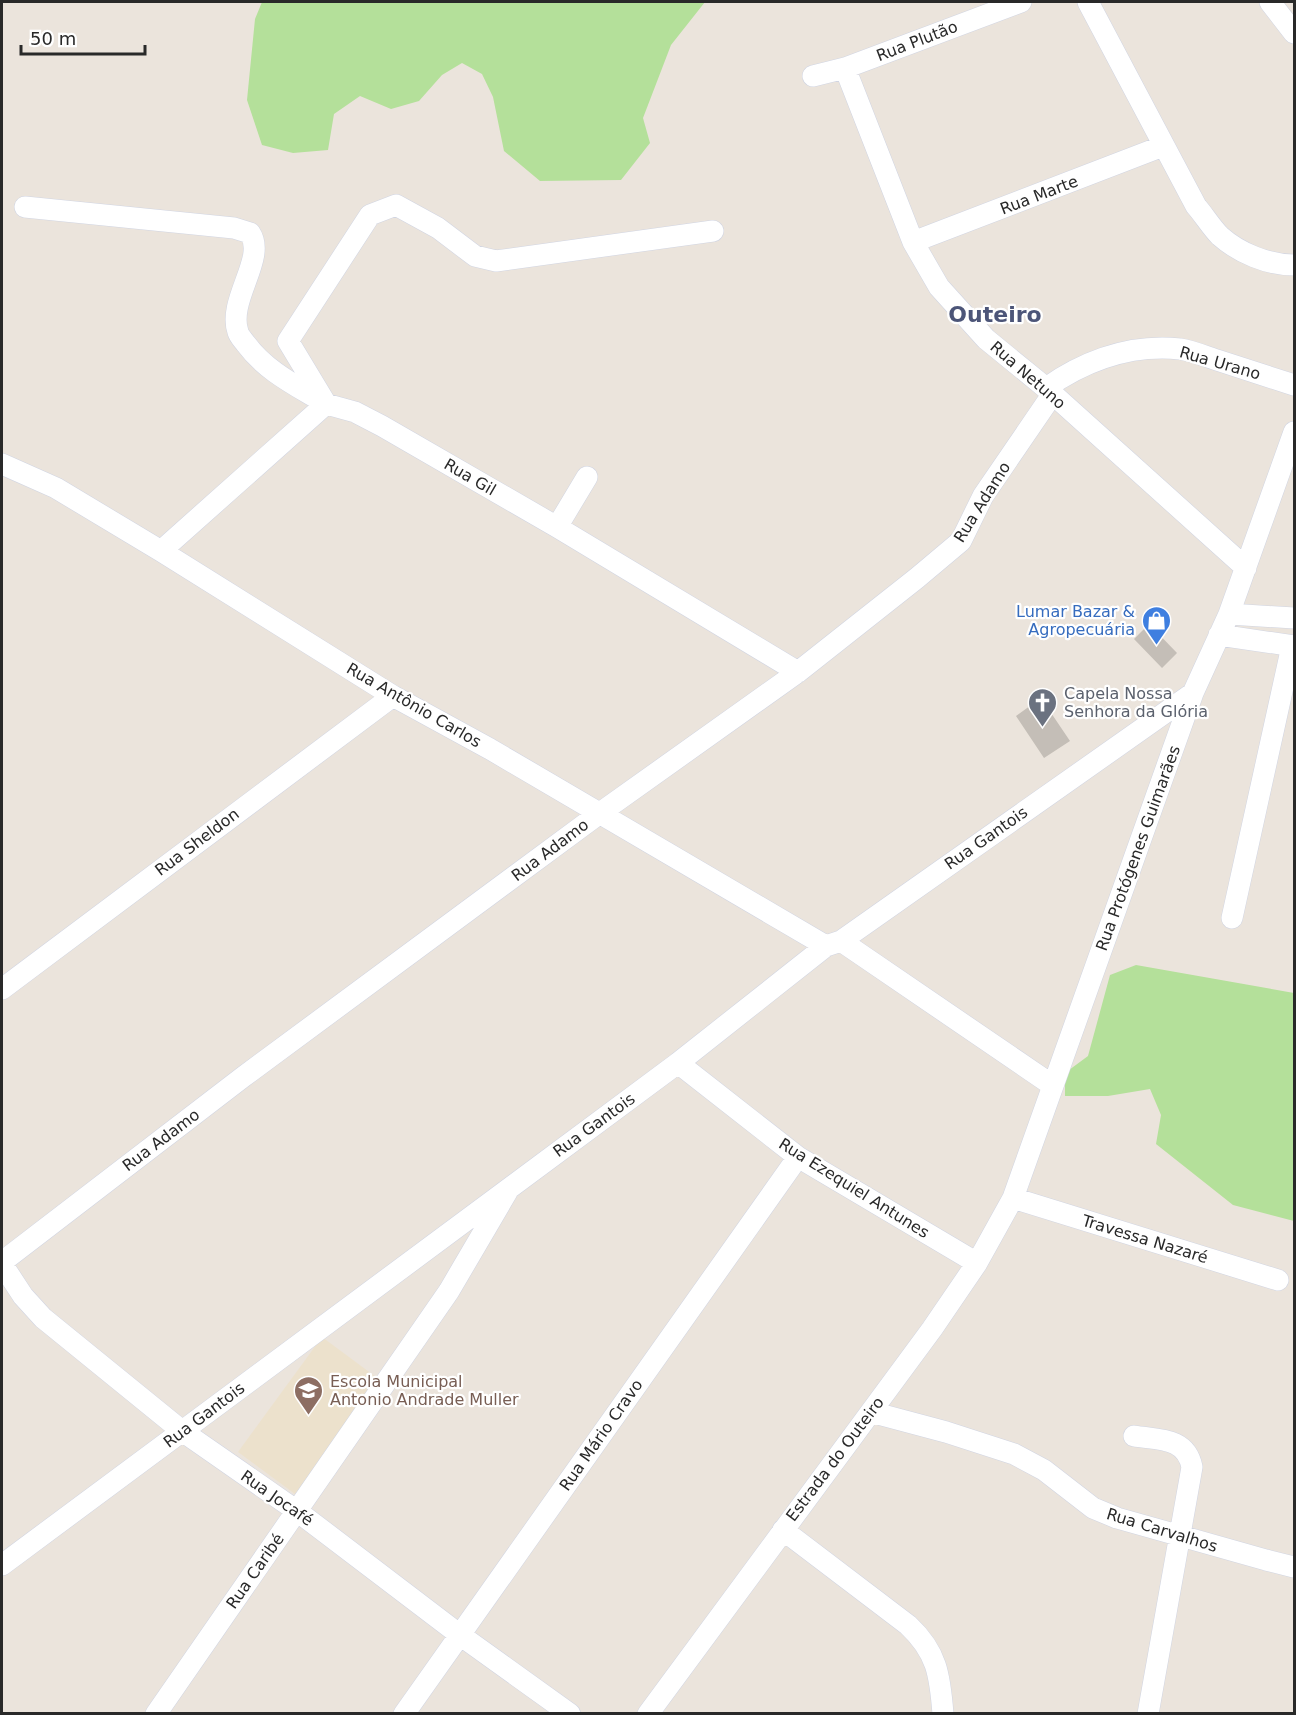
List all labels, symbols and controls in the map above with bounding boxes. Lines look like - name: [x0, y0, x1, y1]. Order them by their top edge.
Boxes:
- street label: Rua Plutão: [874, 17, 960, 65]
- scale bar: [21, 18, 146, 56]
- text: 50 m: [30, 28, 76, 49]
- street label: Rua Marte: [997, 171, 1081, 219]
- district label: Outeiro: [948, 302, 1042, 327]
- street label: Rua Netuno: [986, 337, 1070, 413]
- street label: Rua Urano: [1177, 342, 1263, 384]
- street label: Rua Gil: [441, 455, 499, 499]
- street label: Rua Adamo: [950, 458, 1014, 546]
- place label: Lumar Bazar & Agropecuária: [1016, 602, 1135, 639]
- shop icon: Lumar Bazar & Agropecuária: [1140, 604, 1172, 646]
- street label: Rua Antônio Carlos: [343, 659, 485, 751]
- place label: Capela Nossa Senhora da Glória: [1064, 684, 1208, 721]
- church icon: Capela Nossa Senhora da Glória: [1027, 686, 1059, 728]
- street label: Rua Protógenes Guimarães: [1092, 743, 1184, 953]
- street label: Rua Gantois: [941, 803, 1031, 873]
- street label: Rua Sheldon: [151, 804, 243, 880]
- street label: Rua Adamo: [508, 815, 592, 885]
- street label: Rua Gantois: [549, 1089, 639, 1161]
- street label: Rua Adamo: [119, 1105, 203, 1175]
- street label: Rua Ezequiel Antunes: [775, 1134, 933, 1242]
- street label: Travessa Nazaré: [1079, 1211, 1210, 1267]
- place label: Escola Municipal Antonio Andrade Muller: [330, 1372, 519, 1409]
- school or university icon: Escola Municipal Antonio Andrade Muller: [293, 1374, 325, 1416]
- street label: Rua Mário Cravo: [555, 1376, 647, 1494]
- street label: Rua Gantois: [160, 1378, 248, 1452]
- street label: Estrada do Outeiro: [782, 1393, 888, 1525]
- street label: Rua Jocafé: [237, 1466, 317, 1530]
- street label: Rua Carvalhos: [1104, 1504, 1220, 1556]
- street label: Rua Caribé: [222, 1530, 288, 1612]

